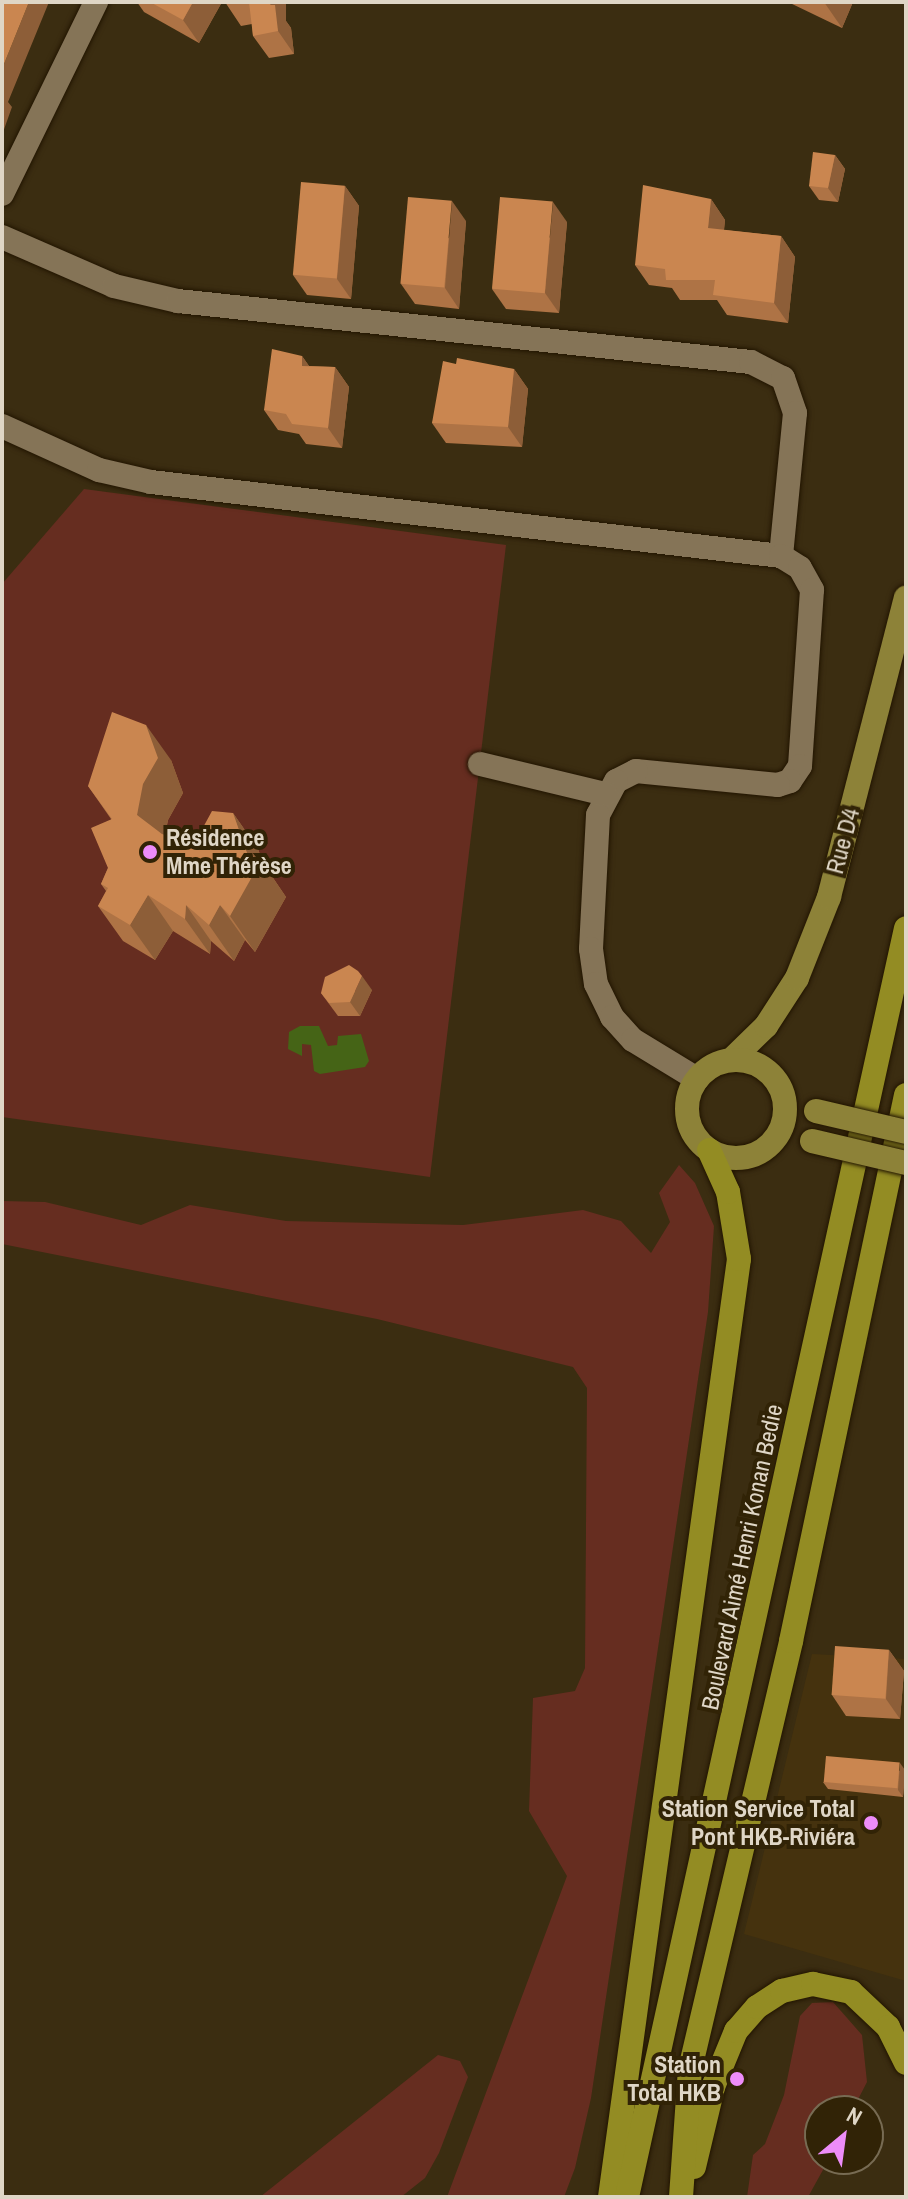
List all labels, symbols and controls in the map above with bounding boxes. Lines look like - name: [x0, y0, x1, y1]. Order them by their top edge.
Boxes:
- street label: Rue D4: [820, 805, 866, 877]
- place label: Résidence Mme Thérèse: [166, 824, 292, 880]
- marker: Résidence Mme Thérèse: [141, 843, 159, 861]
- street label: Boulevard Aimé Henri Konan Bedie: [695, 1401, 789, 1713]
- place label: Station Service Total Pont HKB-Riviéra: [662, 1795, 855, 1851]
- marker: Station Service Total Pont HKB-Riviéra: [862, 1814, 880, 1832]
- place label: Station Total HKB: [627, 2051, 721, 2107]
- marker: Station Total HKB: [728, 2070, 746, 2088]
- north arrow: [804, 2095, 884, 2175]
- text: N: [842, 2099, 868, 2132]

